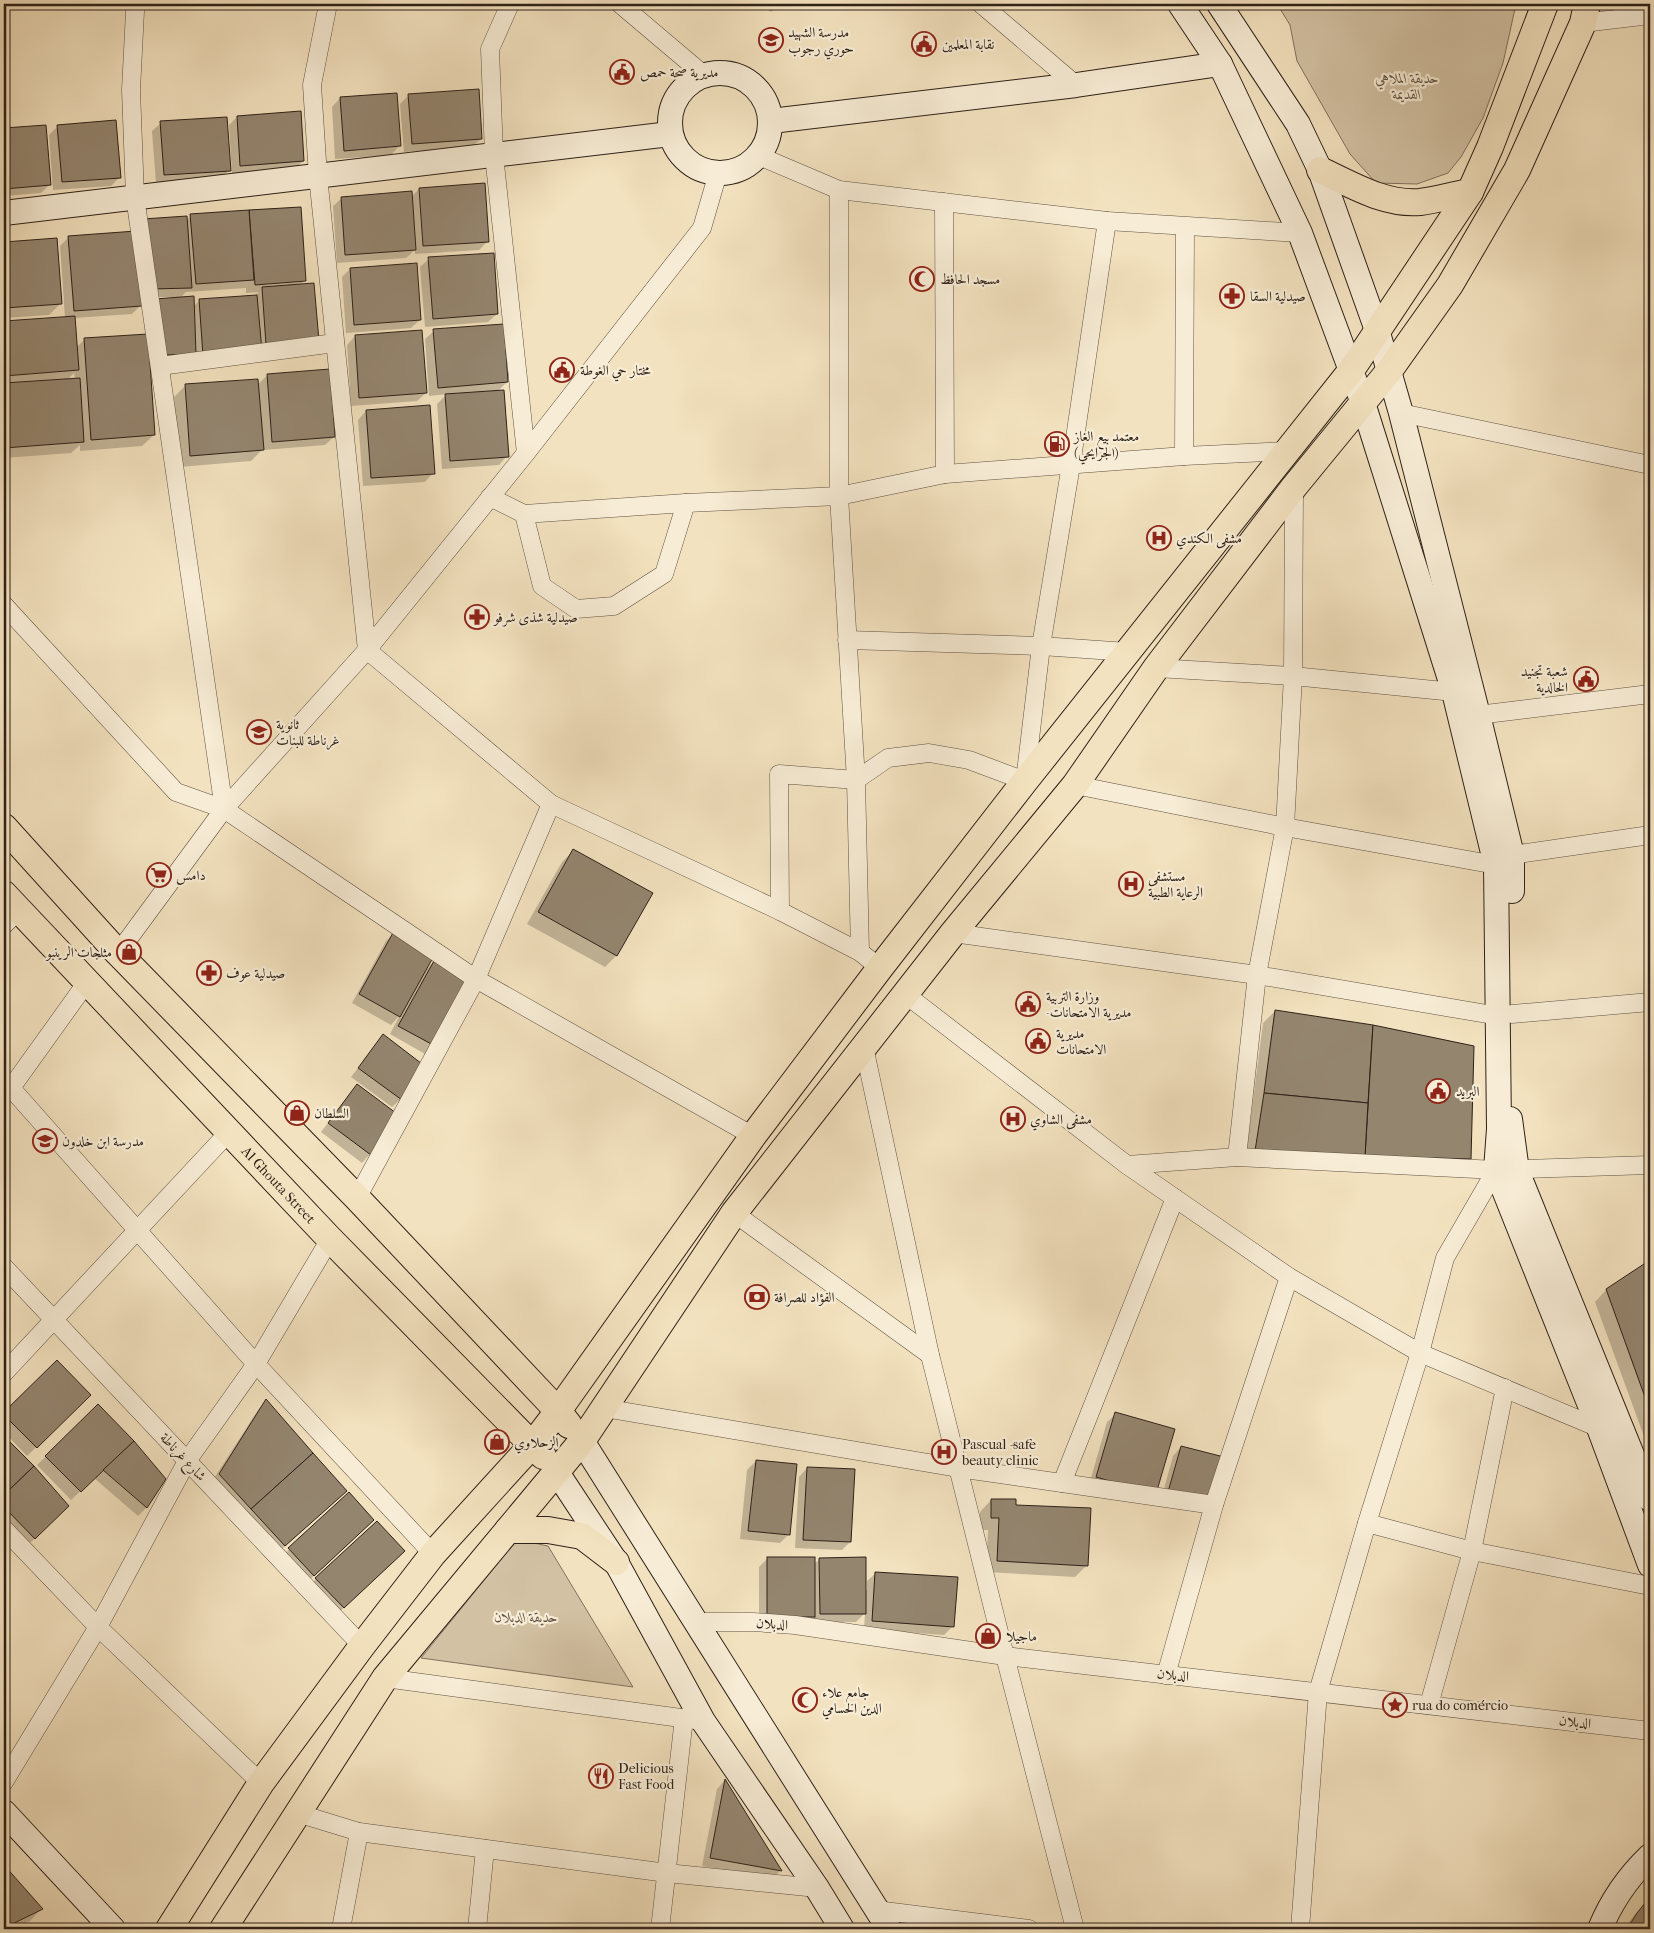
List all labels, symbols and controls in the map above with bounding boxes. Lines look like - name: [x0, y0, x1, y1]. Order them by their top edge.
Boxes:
- place label: مدرسة الشهيد حوري رجوب: [788, 24, 854, 60]
- school or university icon: مدرسة الشهيد حوري رجوب: [758, 27, 784, 53]
- public building icon: نقابة المعلمين: [911, 31, 937, 57]
- place label: نقابة المعلمين: [942, 36, 995, 53]
- public building icon: مديرية صحة حمص: [609, 59, 635, 85]
- place label: مديرية صحة حمص: [640, 64, 719, 82]
- park label: حديقة الملاهي القديمة: [1375, 70, 1439, 103]
- mosque icon: مسجد الحافظ: [909, 266, 935, 292]
- place label: مسجد الحافظ: [940, 271, 1000, 288]
- pharmacy icon: صيدلية السقا: [1219, 283, 1245, 309]
- place label: صيدلية السقا: [1250, 288, 1306, 305]
- public building icon: مختار حي الغوطة: [549, 357, 575, 383]
- place label: مختار حي الغوطة: [580, 362, 651, 382]
- place label: معتمد بيع الغاز (الجرايحي): [1072, 428, 1139, 465]
- fuel station icon: معتمد بيع الغاز (الجرايحي): [1044, 431, 1070, 457]
- hospital icon: مشفى الكندي: [1146, 525, 1172, 551]
- place label: مشفى الكندي: [1176, 530, 1242, 550]
- pharmacy icon: صيدلية شذى شرفو: [464, 604, 490, 630]
- place label: صيدلية شذى شرفو: [492, 609, 578, 627]
- place label: شعبة تجنيد الخالدية: [1521, 663, 1568, 696]
- public building icon: شعبة تجنيد الخالدية: [1573, 666, 1599, 692]
- place label: ثانوية غرناطة للبنات: [276, 716, 340, 750]
- school or university icon: ثانوية غرناطة للبنات: [246, 719, 272, 745]
- supermarket icon: دامس: [146, 862, 172, 888]
- place label: دامس: [176, 867, 206, 885]
- place label: مستشفى الرعاية الطبية: [1148, 868, 1203, 901]
- hospital icon: مستشفى الرعاية الطبية: [1118, 871, 1144, 897]
- shop icon: مثلجات الرينبو: [116, 939, 142, 965]
- place label: مثلجات الرينبو: [44, 944, 112, 961]
- pharmacy icon: صيدلية عوف: [196, 960, 222, 986]
- place label: صيدلية عوف: [226, 965, 285, 982]
- place label: وزارة التربية -مديرية الامتحانات: [1046, 988, 1131, 1021]
- public building icon: وزارة التربية -مديرية الامتحانات: [1015, 991, 1041, 1017]
- place label: مديرية الامتحانات: [1056, 1025, 1106, 1058]
- public building icon: مديرية الامتحانات: [1025, 1028, 1051, 1054]
- public building icon: البريد: [1425, 1078, 1451, 1104]
- place label: البريد: [1456, 1083, 1479, 1100]
- shop icon: السلطان: [284, 1100, 310, 1126]
- place label: السلطان: [314, 1105, 349, 1122]
- hospital icon: مشفى الشاوي: [1000, 1106, 1026, 1132]
- place label: مشفى الشاوي: [1030, 1111, 1092, 1131]
- school or university icon: مدرسة ابن خلدون: [32, 1128, 58, 1154]
- place label: مدرسة ابن خلدون: [62, 1133, 144, 1150]
- street label: Al Ghouta Street: [237, 1142, 319, 1227]
- bank icon: الفؤاد للصرافة: [744, 1284, 770, 1310]
- place label: الفؤاد للصرافة: [774, 1289, 835, 1307]
- street label: شارع غرناطة: [154, 1429, 210, 1487]
- shop icon: الزحلاوي: [484, 1429, 510, 1455]
- place label: الزحلاوي: [514, 1434, 559, 1454]
- place label: Pascual -safe beauty clinic: [961, 1436, 1038, 1469]
- hospital icon: Pascual -safe beauty clinic: [931, 1439, 957, 1465]
- park label: حديقة الدبلان: [494, 1609, 558, 1626]
- street label: الدبلان: [755, 1614, 789, 1634]
- shop icon: ماجيلا: [975, 1623, 1001, 1649]
- place label: ماجيلا: [1006, 1628, 1037, 1645]
- street label: الدبلان: [1156, 1665, 1190, 1685]
- place label: جامع علاء الدين الحسامي: [822, 1684, 882, 1720]
- mosque icon: جامع علاء الدين الحسامي: [792, 1687, 818, 1713]
- place icon: rua do comércio: [1382, 1692, 1408, 1718]
- place label: rua do comércio: [1412, 1697, 1508, 1714]
- street label: الدبلان: [1558, 1712, 1592, 1732]
- place label: Delicious Fast Food: [618, 1760, 675, 1793]
- restaurant icon: Delicious Fast Food: [588, 1763, 614, 1789]

